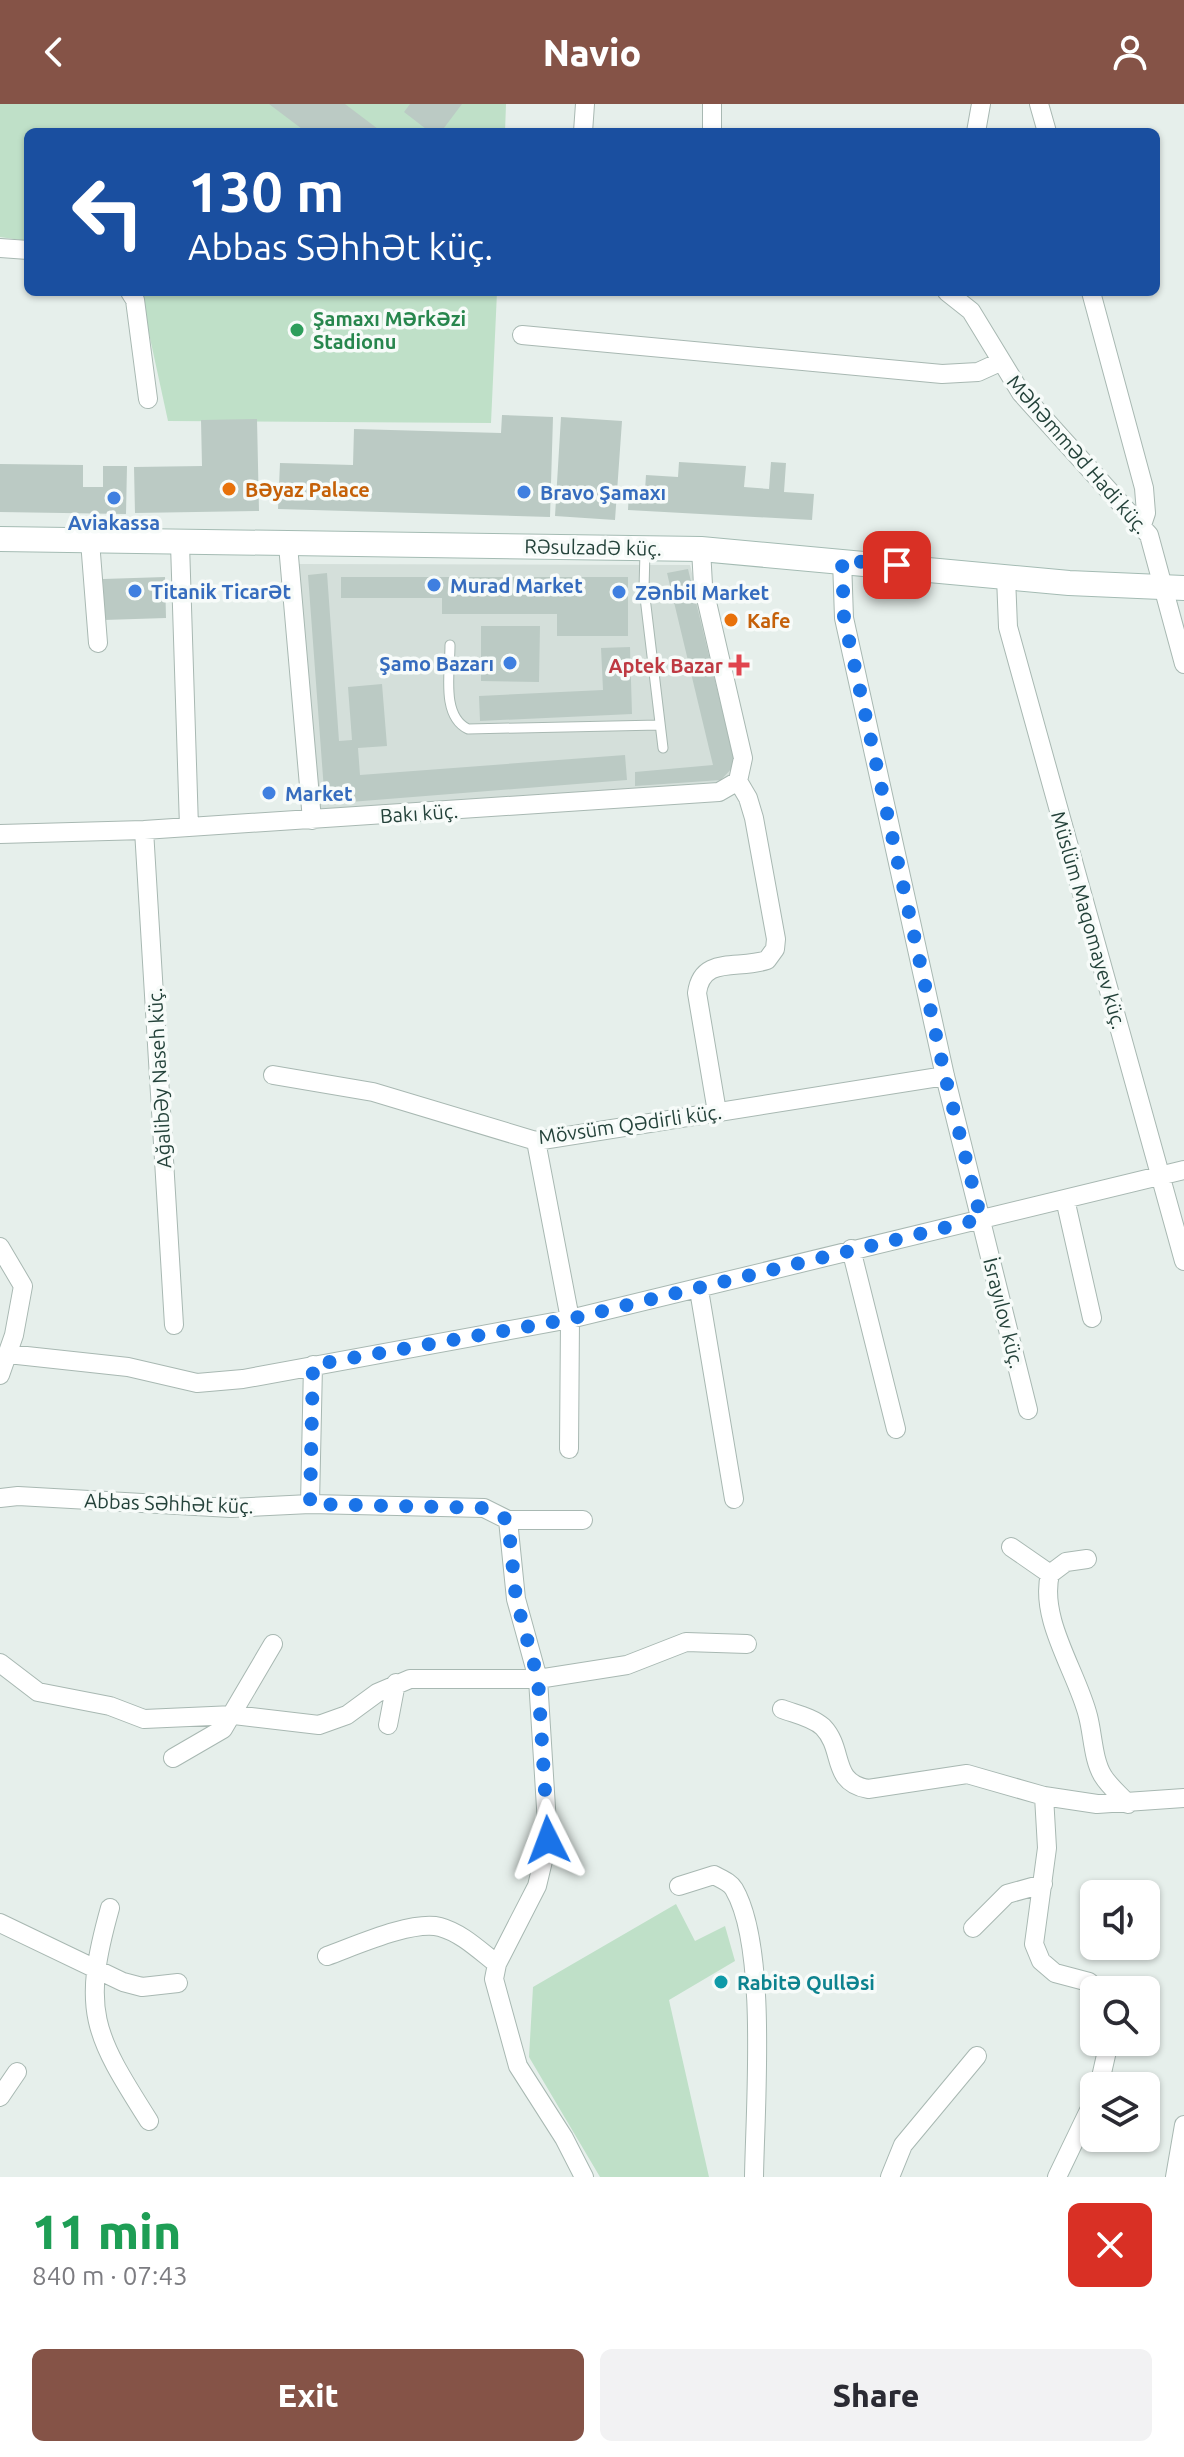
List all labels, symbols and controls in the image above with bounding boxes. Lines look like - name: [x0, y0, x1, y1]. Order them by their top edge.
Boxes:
- icon: back: [32, 30, 76, 74]
- icon: person: [1108, 30, 1152, 74]
- text: Navio: [543, 32, 641, 73]
- icon: left: [56, 160, 160, 264]
- text: 130 m: [188, 160, 344, 223]
- text: Abbas Səhhət küç.: [188, 226, 493, 267]
- place label: Şamaxı Mərkəzi Stadionu: [313, 307, 466, 353]
- marker: Şamaxı Mərkəzi Stadionu: [288, 321, 306, 339]
- street label: Məhəmməd Hadi küç.: [1003, 370, 1153, 538]
- place label: Bəyaz Palace: [245, 478, 370, 501]
- marker: Bəyaz Palace: [220, 480, 238, 498]
- place label: Bravo Şamaxı: [540, 481, 666, 504]
- marker: Bravo Şamaxı: [515, 483, 533, 501]
- marker: Aviakassa: [105, 489, 123, 507]
- place label: Aviakassa: [68, 511, 160, 534]
- pin: [863, 531, 931, 599]
- street label: Rəsulzadə küç.: [524, 534, 662, 560]
- icon: arrive: [875, 543, 919, 587]
- place label: Murad Market: [450, 574, 583, 597]
- marker: Murad Market: [425, 576, 443, 594]
- place label: Titanik Ticarət: [151, 580, 292, 603]
- place label: Zənbil Market: [635, 581, 769, 604]
- marker: Titanik Ticarət: [126, 582, 144, 600]
- marker: Zənbil Market: [610, 583, 628, 601]
- place label: Kafe: [747, 609, 791, 632]
- marker: Kafe: [722, 611, 740, 629]
- place label: Şamo Bazarı: [379, 652, 494, 675]
- marker: Şamo Bazarı: [501, 654, 519, 672]
- place label: Aptek Bazar: [608, 654, 724, 677]
- marker: Aptek Bazar: [730, 656, 748, 674]
- place label: Market: [285, 782, 353, 805]
- marker: Market: [260, 784, 278, 802]
- street label: Bakı küç.: [379, 799, 459, 827]
- street label: Müslüm Maqomayev küç.: [1047, 808, 1131, 1032]
- street label: Ağalibəy Naseh küç.: [143, 987, 175, 1169]
- street label: Mövsüm Qədirli küç.: [537, 1100, 723, 1148]
- street label: İsrayılov küç.: [979, 1255, 1029, 1371]
- street label: Abbas Səhhət küç.: [84, 1489, 254, 1517]
- position arrow: [506, 1798, 590, 1882]
- map controls: [1080, 1880, 1160, 2152]
- button: sound: [1080, 1880, 1160, 1960]
- place label: Rabitə Qulləsi: [737, 1971, 875, 1994]
- marker: Rabitə Qulləsi: [712, 1973, 730, 1991]
- button: search: [1080, 1976, 1160, 2056]
- button: layers: [1080, 2072, 1160, 2152]
- button: close: [1068, 2203, 1152, 2287]
- text: 11 min: [32, 2204, 181, 2258]
- text: 840 m · 07:43: [32, 2261, 188, 2290]
- button: Exit: [32, 2349, 584, 2441]
- button: Share: [600, 2349, 1152, 2441]

